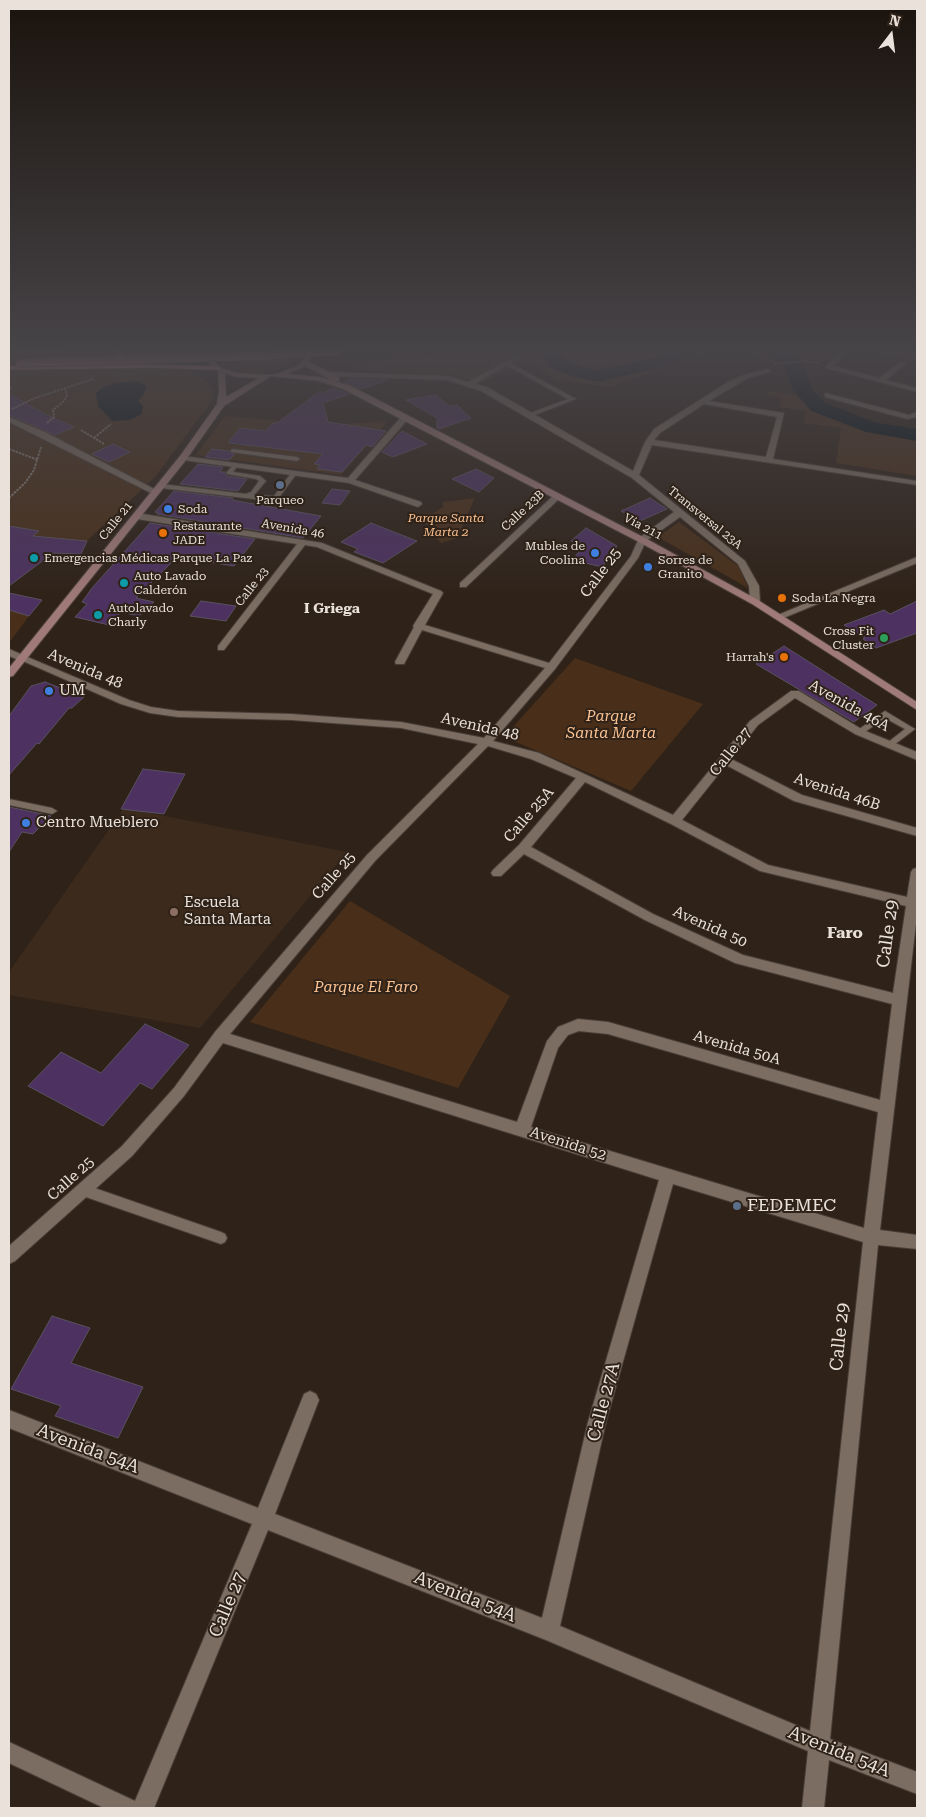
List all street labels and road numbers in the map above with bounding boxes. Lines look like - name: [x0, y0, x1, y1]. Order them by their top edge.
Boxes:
- street label: Transversal 23A: [665, 484, 745, 552]
- street label: Calle 23B: [498, 487, 548, 535]
- street label: Calle 21: [96, 499, 136, 543]
- street label: Vía 211: [621, 511, 665, 543]
- street label: Avenida 46: [260, 516, 326, 542]
- street label: Calle 25: [577, 545, 625, 601]
- street label: Calle 23: [232, 565, 272, 609]
- street label: Avenida 48: [45, 645, 125, 693]
- street label: Avenida 46A: [805, 676, 893, 736]
- street label: Avenida 48: [439, 709, 521, 745]
- street label: Calle 27: [706, 724, 756, 780]
- street label: Avenida 46B: [792, 770, 882, 814]
- street label: Calle 25A: [500, 784, 558, 846]
- street label: Calle 25: [309, 849, 359, 903]
- street label: Calle 29: [873, 899, 903, 969]
- street label: Avenida 50: [670, 903, 750, 951]
- street label: Avenida 50A: [691, 1027, 783, 1069]
- street label: Avenida 52: [527, 1123, 609, 1165]
- street label: Calle 25: [44, 1153, 98, 1205]
- street label: Calle 29: [826, 1302, 854, 1372]
- street label: Calle 27A: [583, 1360, 625, 1444]
- street label: Avenida 54A: [34, 1420, 142, 1478]
- street label: Avenida 54A: [411, 1567, 519, 1627]
- street label: Calle 27: [205, 1569, 251, 1641]
- street label: Avenida 54A: [785, 1722, 893, 1782]

